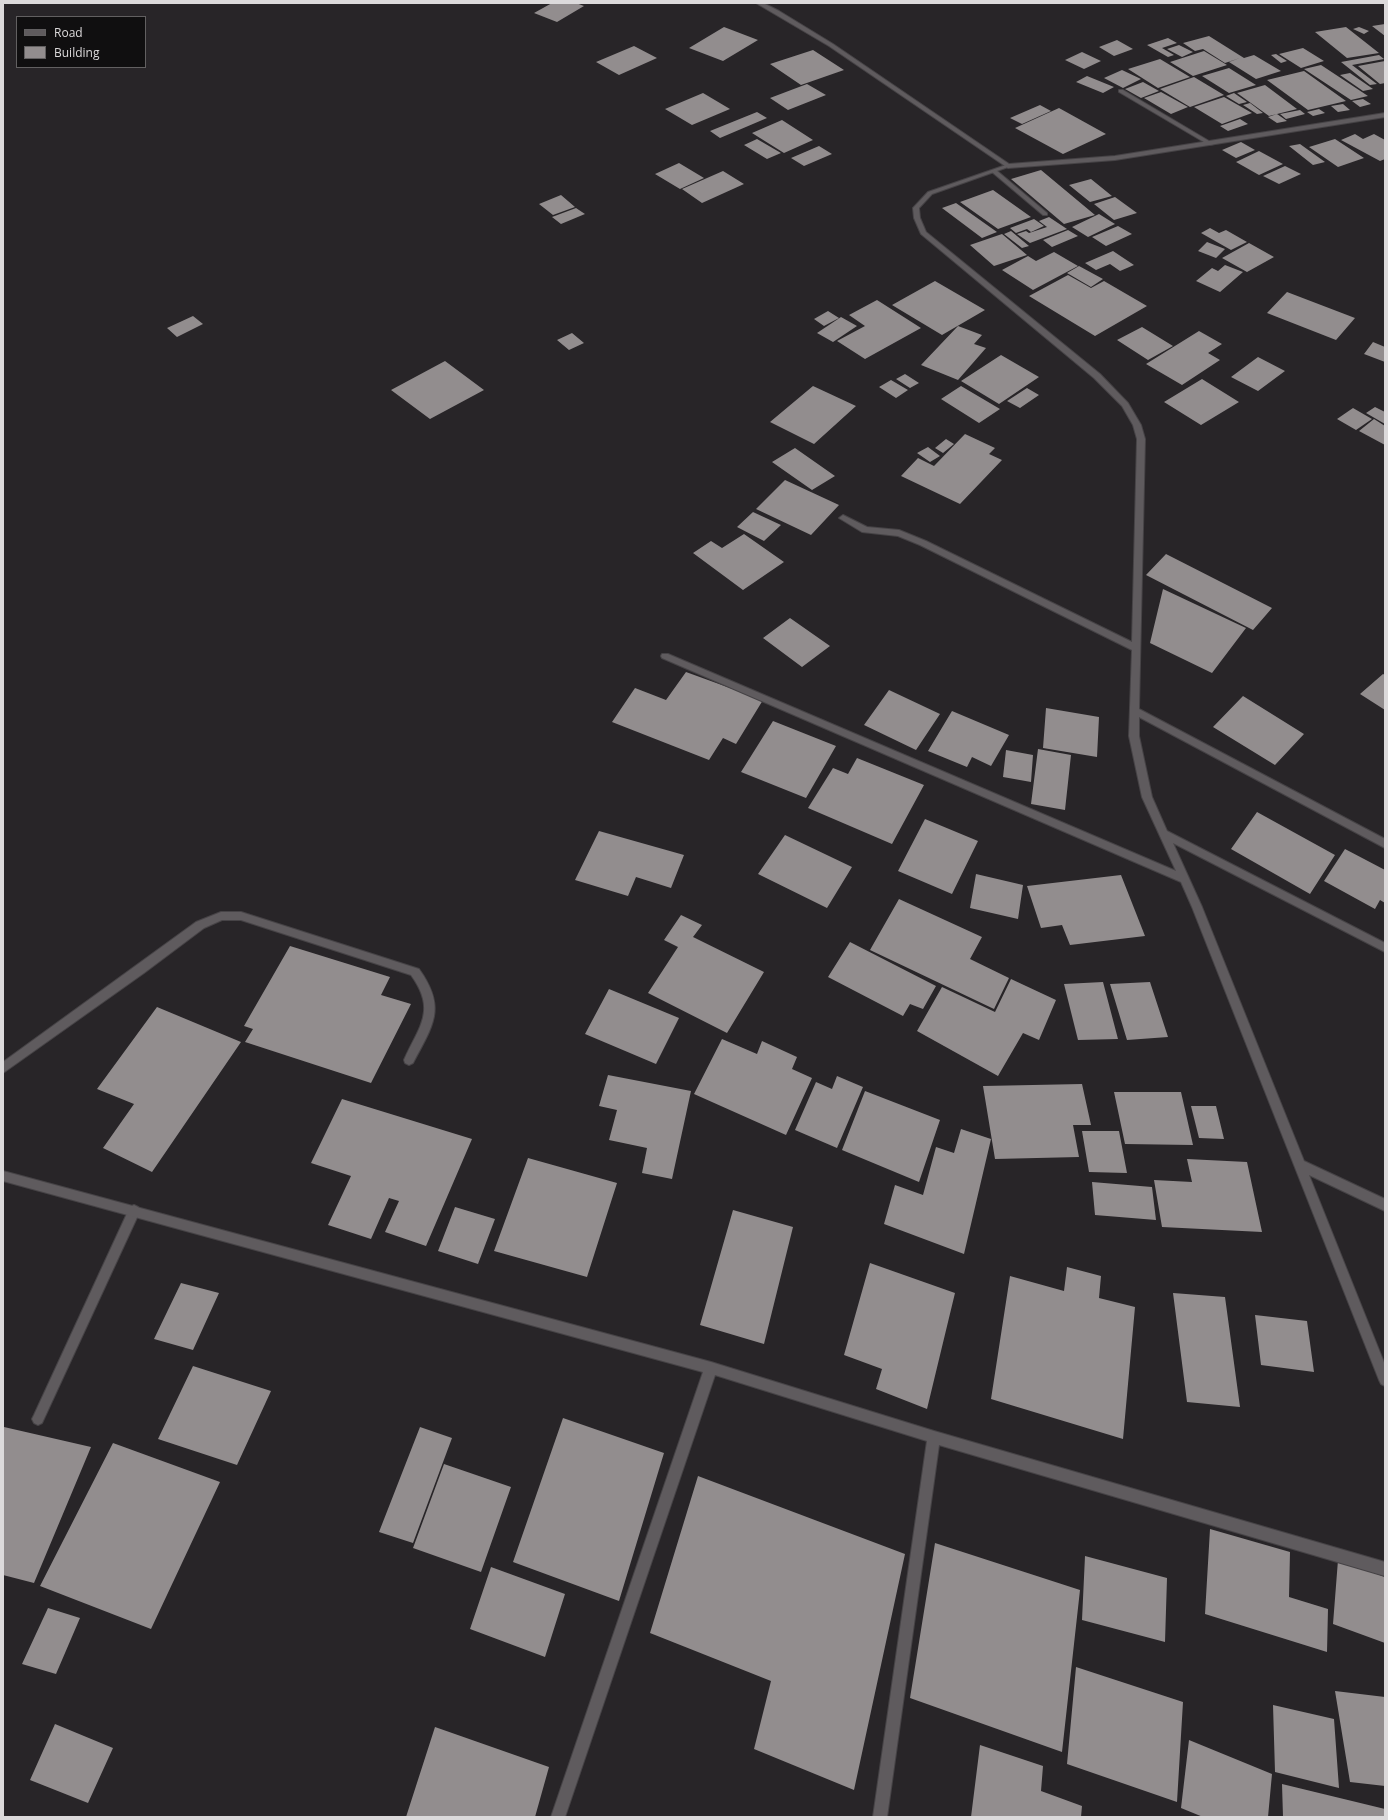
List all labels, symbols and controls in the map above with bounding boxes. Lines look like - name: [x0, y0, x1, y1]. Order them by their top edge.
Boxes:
- legend: [16, 16, 146, 68]
- text: Road: [54, 24, 83, 41]
- text: Building: [54, 44, 99, 61]

